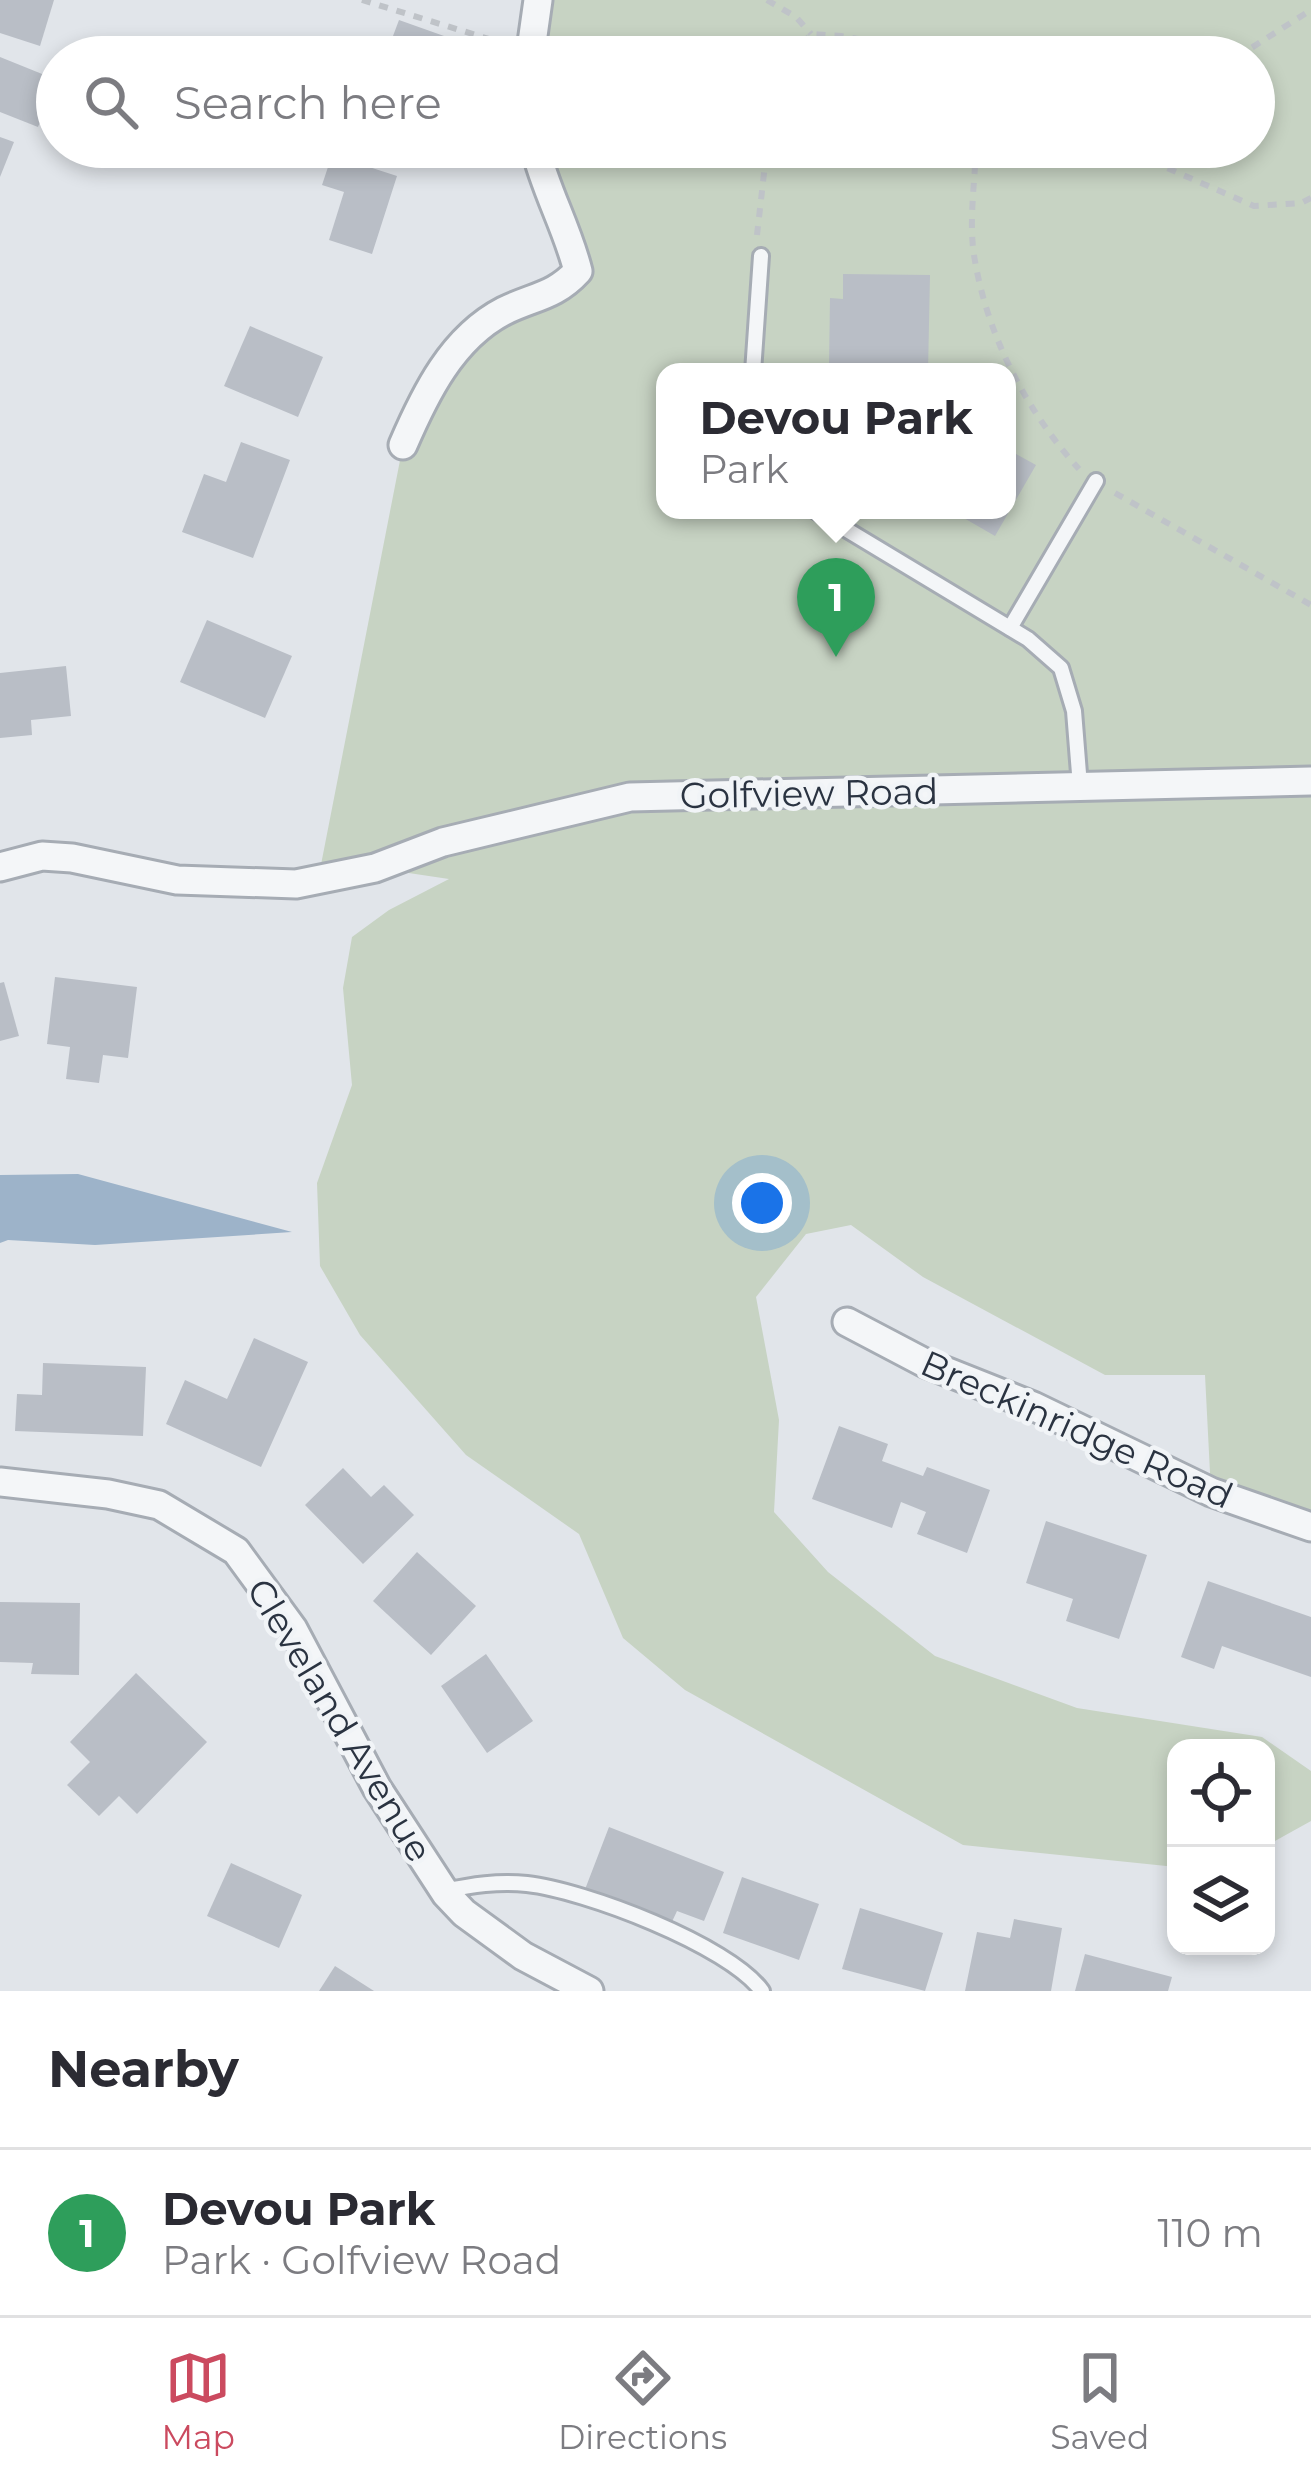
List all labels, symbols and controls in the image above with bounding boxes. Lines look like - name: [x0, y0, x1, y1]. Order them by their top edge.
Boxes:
- search box: [36, 36, 1275, 168]
- icon: search: [78, 69, 144, 135]
- text: Search here: [174, 75, 442, 130]
- popup: [656, 363, 1016, 519]
- text: Devou Park: [699, 390, 973, 445]
- text: Park: [699, 445, 788, 493]
- pin: 1: [797, 558, 875, 657]
- street label: Golfview Road: [679, 769, 939, 817]
- your location: [732, 1173, 792, 1233]
- street label: Breckinridge Road: [914, 1340, 1240, 1518]
- street label: Cleveland Avenue: [238, 1571, 442, 1869]
- map controls: [1167, 1739, 1275, 1955]
- button: locate: [1167, 1739, 1275, 1847]
- button: layers: [1167, 1847, 1275, 1955]
- text: Nearby: [48, 2038, 239, 2100]
- text: Devou Park: [162, 2181, 435, 2236]
- text: 1: [79, 2209, 95, 2257]
- text: 110 m: [1157, 2209, 1263, 2257]
- text: Park · Golfview Road: [162, 2236, 561, 2284]
- tab: Map: [162, 2345, 235, 2457]
- tab: Directions: [558, 2345, 727, 2457]
- tab: Saved: [1050, 2345, 1149, 2457]

